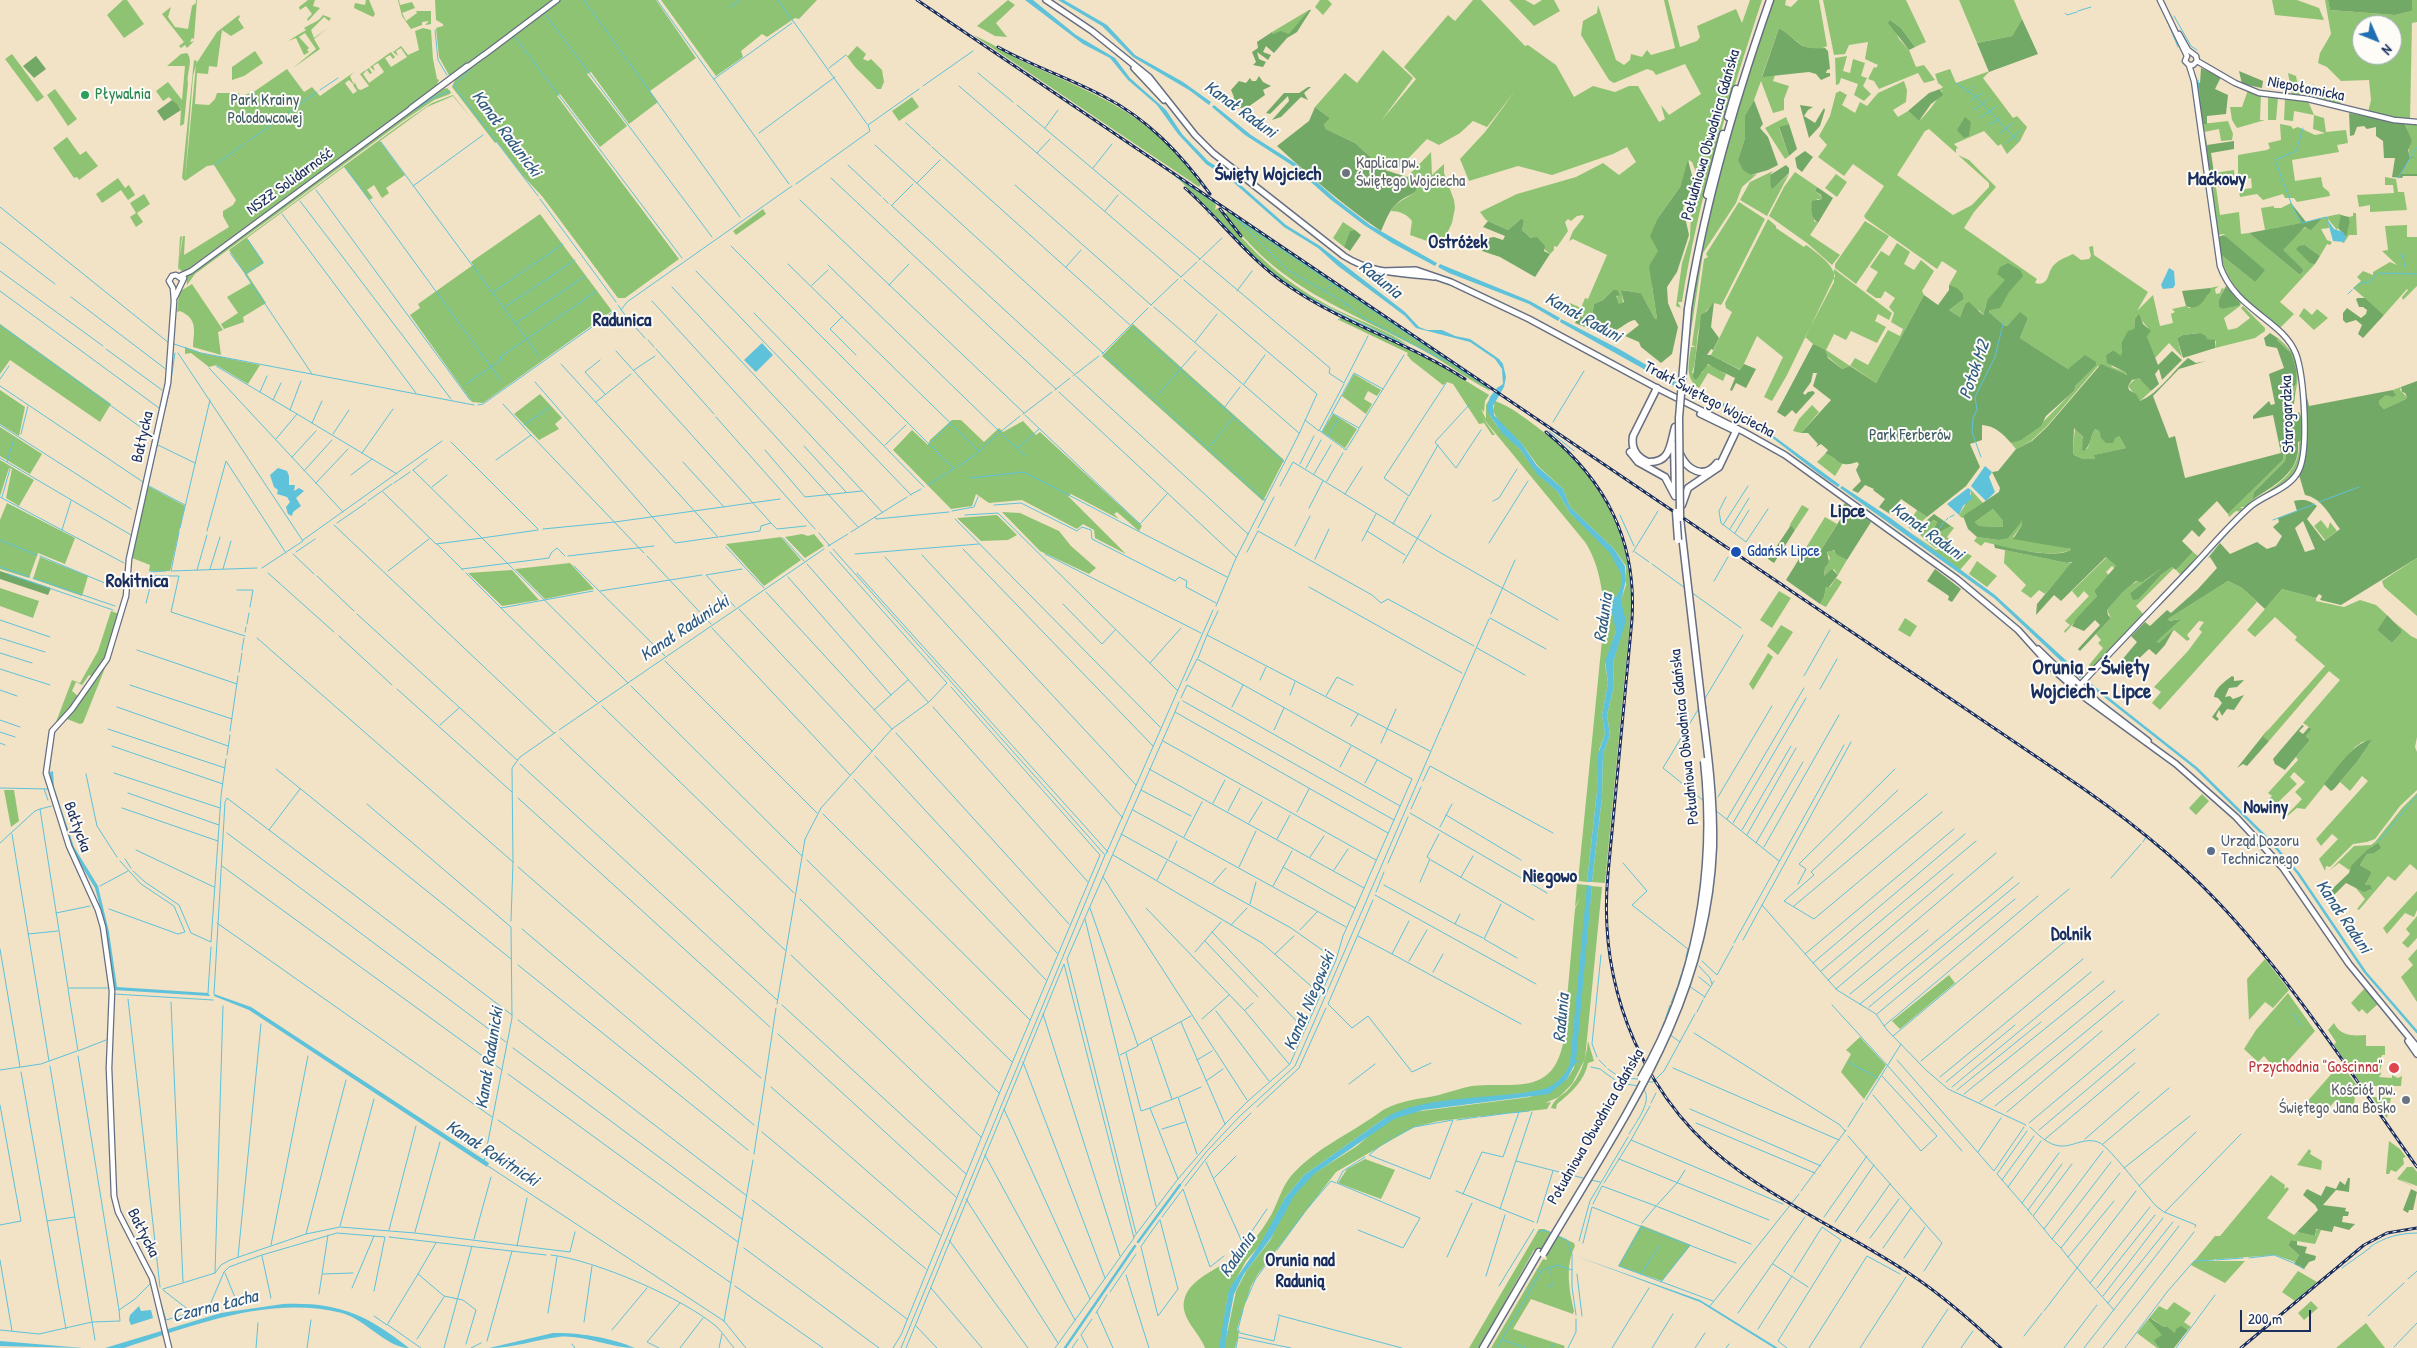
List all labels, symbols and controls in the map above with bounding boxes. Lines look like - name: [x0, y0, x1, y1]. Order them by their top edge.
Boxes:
- north arrow: [2352, 15, 2402, 65]
- text: N: [2378, 41, 2397, 59]
- street label: Południowa Obwodnica Gdańska: [1677, 48, 1745, 222]
- street label: Niepołomicka: [2266, 72, 2346, 106]
- water label: Kanał Raduni: [1200, 76, 1280, 144]
- place label: Pływalnia: [95, 85, 151, 105]
- water label: Kanał Radunicki: [466, 86, 546, 182]
- marker: Pływalnia: [79, 89, 91, 101]
- park label: Park Krainy Polodowcowej: [227, 91, 303, 129]
- street label: NSZZ Solidarność: [243, 144, 337, 220]
- place label: Kaplica pw. Świętego Wojciecha: [1356, 154, 1465, 192]
- district label: Święty Wojciech: [1215, 164, 1321, 186]
- marker: Kaplica pw. Świętego Wojciecha: [1340, 167, 1352, 179]
- district label: Maćkowy: [2188, 169, 2246, 191]
- district label: Ostróżek: [1428, 232, 1488, 254]
- water label: Radunia: [1354, 256, 1406, 304]
- water label: Kanał Raduni: [1541, 288, 1625, 348]
- district label: Radunica: [593, 310, 651, 332]
- water label: Potok M2: [1955, 338, 1995, 402]
- street label: Trakt Świętego Wojciecha: [1640, 357, 1778, 443]
- street label: Starogardzka: [2277, 375, 2299, 453]
- street label: Bałtycka: [128, 410, 158, 464]
- park label: Park Ferberów: [1869, 426, 1951, 446]
- water label: Kanał Raduni: [1887, 498, 1967, 566]
- district label: Lipce: [1831, 501, 1865, 523]
- place label: Gdańsk Lipce: [1747, 542, 1820, 562]
- marker: Gdańsk Lipce: [1729, 545, 1743, 559]
- district label: Rokitnica: [106, 571, 168, 593]
- water label: Kanał Radunicki: [636, 591, 734, 667]
- water label: Radunia: [1590, 592, 1618, 644]
- street label: Południowa Obwodnica Gdańska: [1666, 648, 1704, 826]
- district label: Orunia - Święty Wojciech - Lipce: [2031, 655, 2151, 705]
- district label: Nowiny: [2244, 797, 2288, 819]
- street label: Bałtycka: [59, 799, 95, 855]
- place label: Urząd Dozoru Technicznego: [2221, 832, 2299, 870]
- marker: Urząd Dozoru Technicznego: [2205, 845, 2217, 857]
- district label: Niegowo: [1523, 866, 1577, 888]
- water label: Kanał Raduni: [2310, 876, 2376, 958]
- district label: Dolnik: [2051, 924, 2091, 946]
- water label: Kanał Niegowski: [1279, 948, 1341, 1054]
- water label: Radunia: [1549, 993, 1575, 1043]
- water label: Kanał Radunicki: [471, 1006, 509, 1110]
- street label: Południowa Obwodnica Gdańska: [1544, 1046, 1648, 1208]
- place label: Przychodnia "Gościnna": [2249, 1058, 2383, 1078]
- marker: Przychodnia "Gościnna": [2387, 1061, 2401, 1075]
- place label: Kościół pw. Świętego Jana Bosko: [2279, 1081, 2396, 1119]
- marker: Kościół pw. Świętego Jana Bosko: [2400, 1094, 2412, 1106]
- water label: Kanał Rokitnicki: [441, 1116, 543, 1192]
- street label: Bałtycka: [123, 1206, 163, 1260]
- water label: Radunia: [1215, 1229, 1261, 1281]
- district label: Orunia nad Radunią: [1265, 1250, 1335, 1292]
- water label: Czarna Łacha: [170, 1286, 260, 1328]
- scale bar: [2242, 1300, 2313, 1332]
- text: 200 m: [2248, 1308, 2282, 1329]

